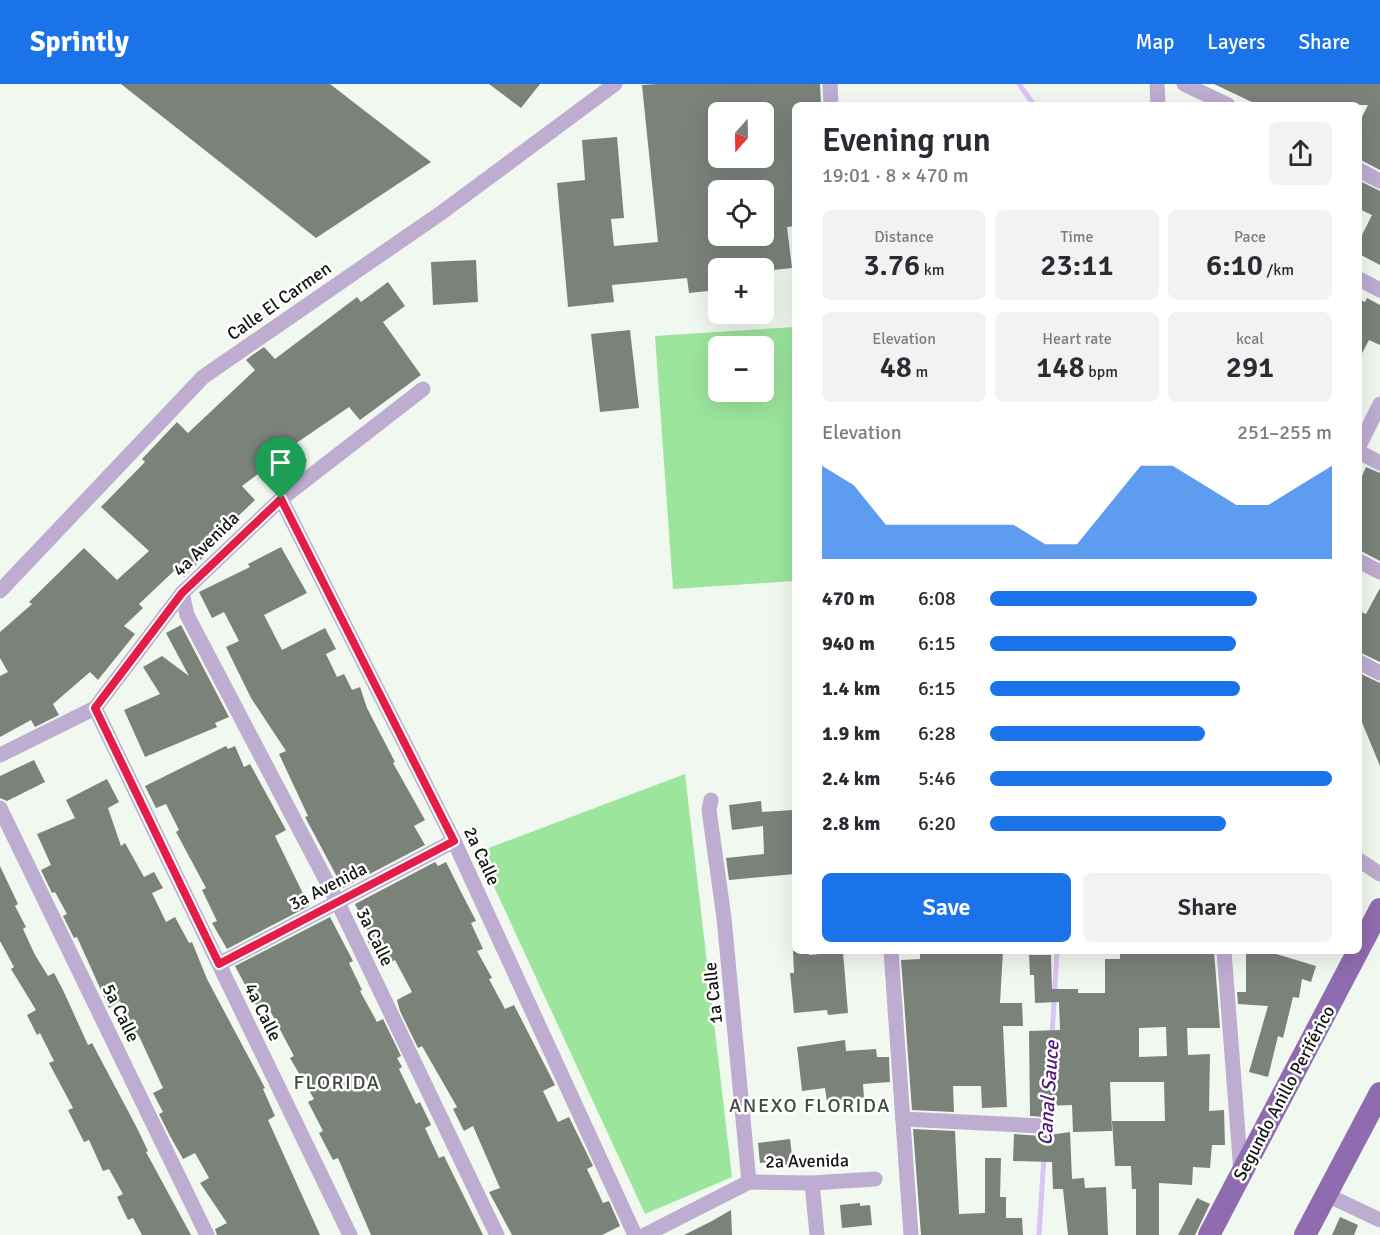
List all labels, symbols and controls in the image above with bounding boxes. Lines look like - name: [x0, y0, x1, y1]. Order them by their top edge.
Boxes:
- text: Sprintly: [30, 25, 129, 59]
- text: Map: [1136, 29, 1174, 55]
- text: Layers: [1207, 29, 1265, 55]
- text: Share: [1298, 29, 1350, 55]
- north arrow: [708, 102, 774, 168]
- map controls: [708, 102, 774, 402]
- text: Evening run: [822, 120, 991, 161]
- button: share: [1269, 122, 1332, 185]
- text: 19:01 · 8 × 470 m: [822, 163, 969, 188]
- button: locate: [708, 180, 774, 246]
- text: Distance: [874, 227, 934, 247]
- text: Time: [1061, 227, 1093, 247]
- text: Pace: [1234, 227, 1266, 247]
- text: 3.76: [863, 247, 920, 284]
- text: 23:11: [1040, 247, 1114, 284]
- text: 6:10: [1206, 247, 1263, 284]
- street label: Calle El Carmen: [223, 257, 335, 345]
- button: +: [708, 258, 774, 324]
- text: km: [920, 260, 945, 280]
- text: /km: [1263, 260, 1294, 280]
- text: Elevation: [872, 329, 936, 349]
- text: Heart rate: [1042, 329, 1112, 349]
- text: kcal: [1236, 329, 1264, 349]
- button: −: [708, 336, 774, 402]
- text: 48: [880, 349, 912, 386]
- text: 148: [1036, 349, 1085, 386]
- text: 291: [1226, 349, 1274, 386]
- text: m: [912, 362, 928, 382]
- text: bpm: [1085, 362, 1118, 382]
- text: Elevation: [822, 420, 902, 445]
- text: 251–255 m: [1237, 420, 1332, 445]
- pin: [255, 437, 306, 499]
- icon: arrive: [264, 446, 297, 479]
- street label: 4a Avenida: [168, 507, 244, 581]
- text: 470 m: [822, 586, 875, 611]
- text: 6:08: [918, 586, 956, 611]
- text: 940 m: [822, 631, 875, 656]
- text: 6:15: [918, 631, 956, 656]
- text: 1.4 km: [822, 676, 880, 701]
- text: 6:15: [918, 676, 956, 701]
- text: 1.9 km: [822, 721, 880, 746]
- text: 6:28: [918, 721, 956, 746]
- text: 2.4 km: [822, 766, 880, 791]
- text: 5:46: [918, 766, 956, 791]
- text: 2.8 km: [822, 811, 880, 836]
- text: 6:20: [918, 811, 956, 836]
- street label: 2a Calle: [459, 823, 505, 889]
- street label: 3a Avenida: [286, 857, 370, 915]
- button: Save: [822, 873, 1071, 942]
- button: Share: [1083, 873, 1332, 942]
- street label: 3a Calle: [352, 904, 398, 970]
- street label: 1a Calle: [699, 961, 727, 1025]
- street label: 4a Calle: [240, 979, 286, 1045]
- street label: 5a Calle: [98, 980, 144, 1046]
- street label: Segundo Anillo Periférico: [1228, 1002, 1340, 1184]
- water label: Canal Sauce: [1032, 1039, 1065, 1146]
- district label: FLORIDA: [294, 1070, 380, 1095]
- district label: ANEXO FLORIDA: [729, 1093, 891, 1118]
- street label: 2a Avenida: [765, 1149, 849, 1173]

